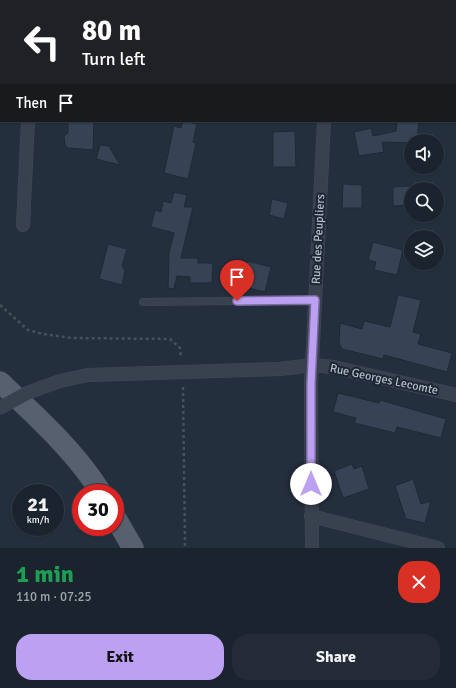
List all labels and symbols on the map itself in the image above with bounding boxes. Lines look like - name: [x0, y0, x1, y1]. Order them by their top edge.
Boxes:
- street label: Rue des Peupliers: [309, 194, 328, 284]
- pin: [220, 260, 254, 301]
- street label: Rue Georges Lecomte: [329, 361, 439, 398]
- position arrow: [290, 463, 332, 505]
- speed limit sign: 30: [72, 484, 124, 536]

